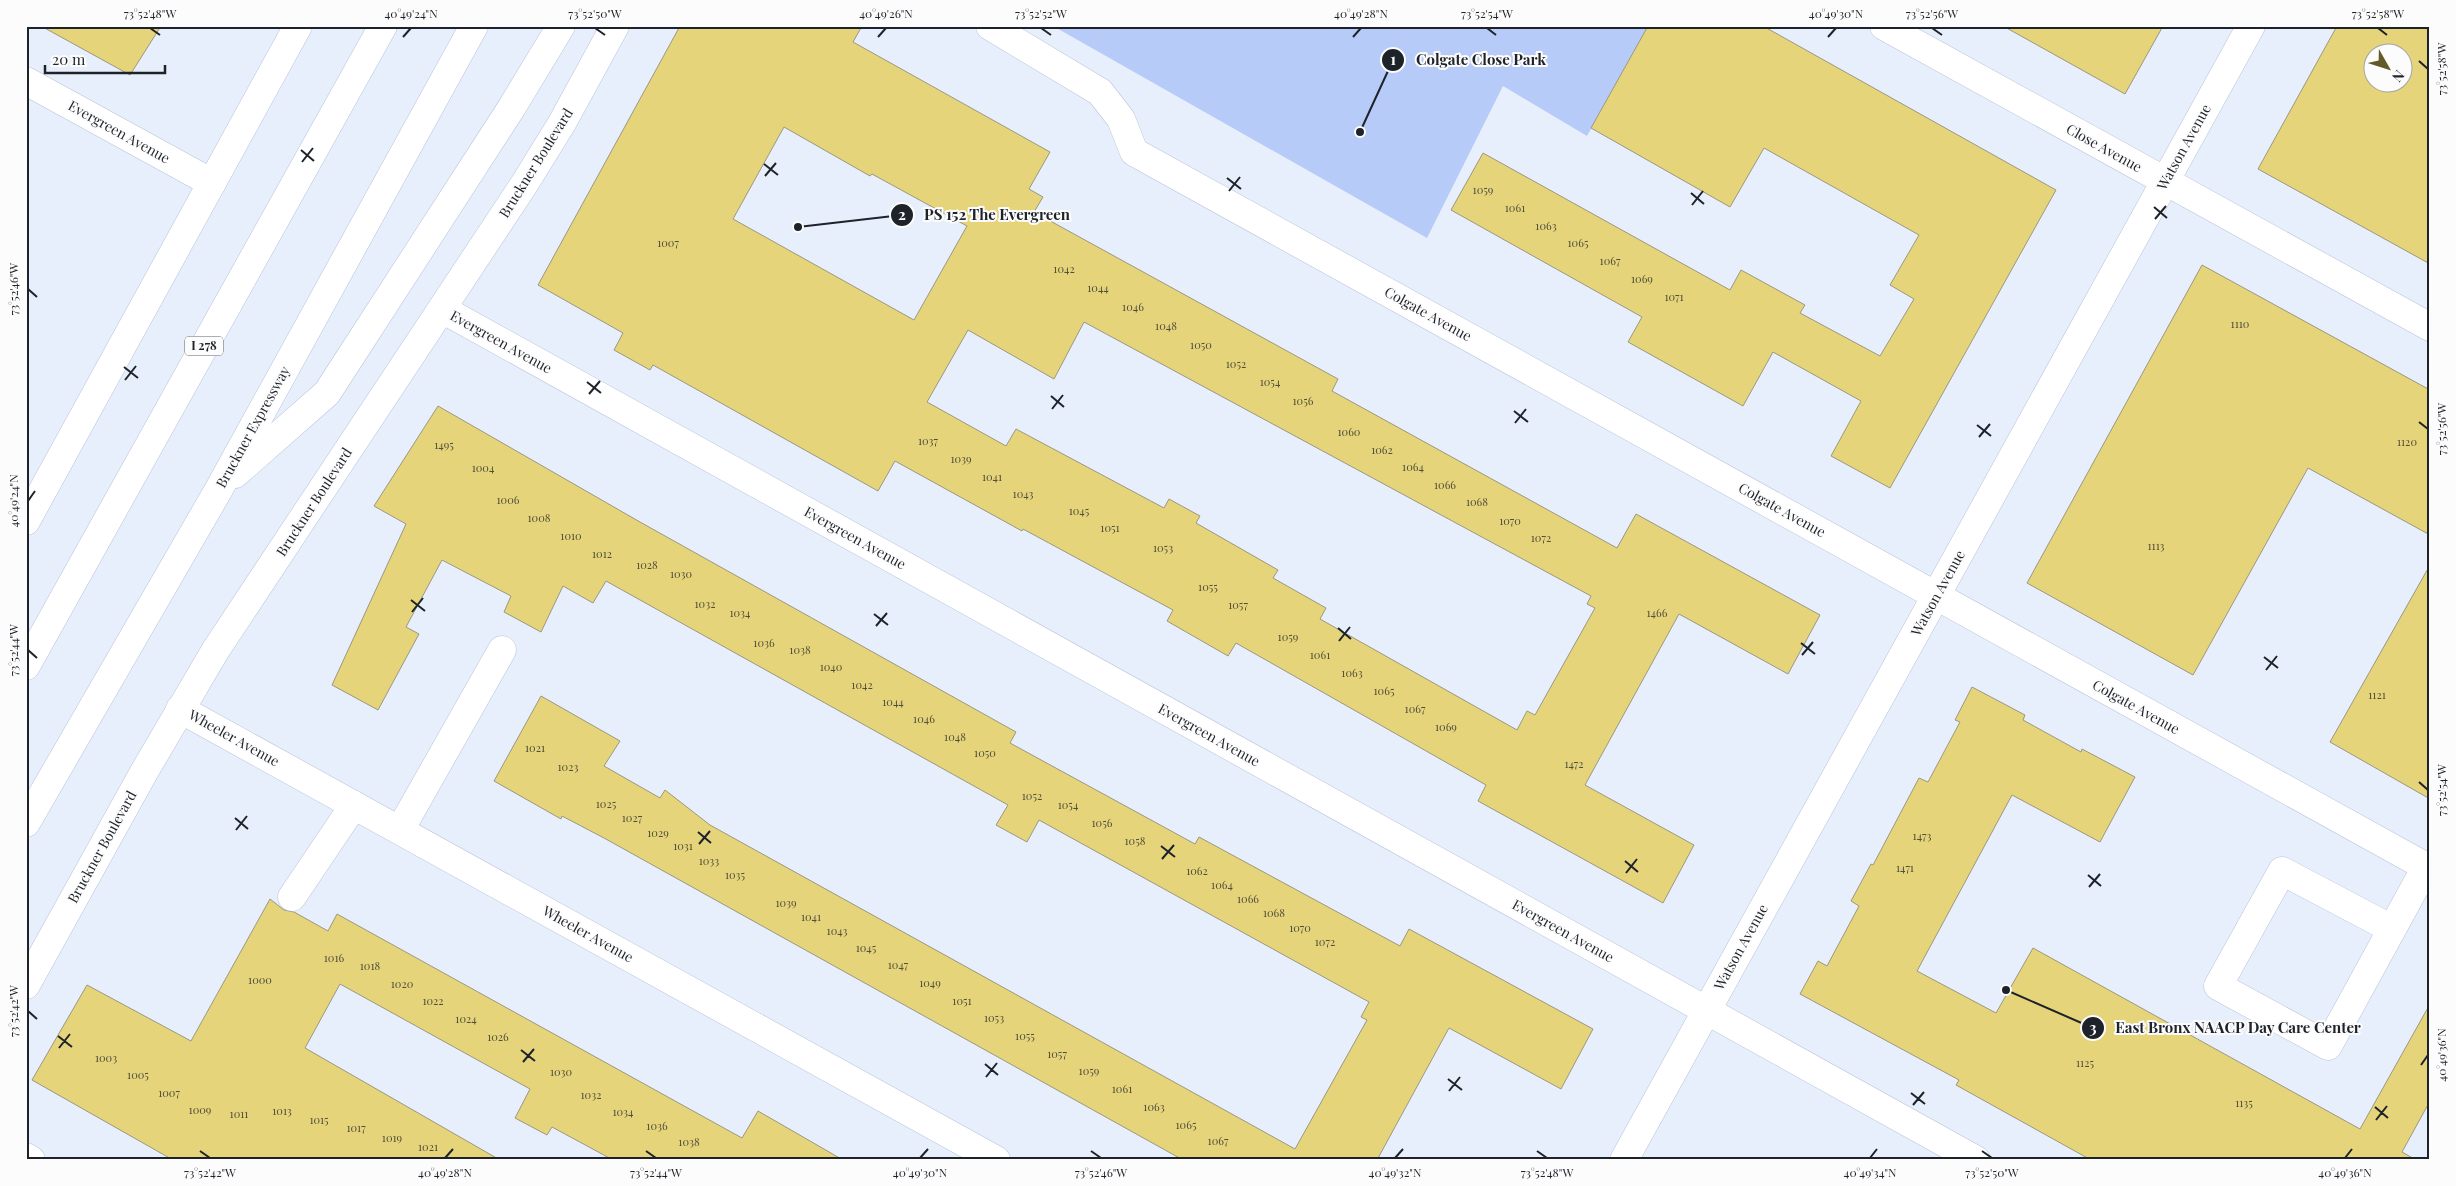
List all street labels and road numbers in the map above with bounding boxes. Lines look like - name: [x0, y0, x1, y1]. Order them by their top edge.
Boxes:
- street label: Evergreen Avenue: [65, 96, 174, 167]
- street label: Watson Avenue: [2152, 100, 2215, 194]
- street label: Bruckner Boulevard: [494, 104, 577, 221]
- street label: Close Avenue: [2063, 119, 2145, 176]
- street label: Colgate Avenue: [1381, 282, 1475, 345]
- street label: Evergreen Avenue: [447, 306, 556, 377]
- road number: I 278: [185, 336, 223, 356]
- street label: Bruckner Expressway: [211, 362, 294, 491]
- street label: Bruckner Boulevard: [271, 444, 356, 560]
- street label: Colgate Avenue: [1735, 478, 1829, 541]
- street label: Evergreen Avenue: [801, 502, 910, 573]
- street label: Watson Avenue: [1906, 546, 1969, 640]
- street label: Colgate Avenue: [2089, 675, 2183, 738]
- street label: Evergreen Avenue: [1155, 699, 1264, 770]
- street label: Wheeler Avenue: [185, 704, 283, 770]
- street label: Bruckner Boulevard: [63, 787, 140, 906]
- street label: Evergreen Avenue: [1509, 895, 1618, 966]
- street label: Wheeler Avenue: [539, 900, 637, 966]
- street label: Watson Avenue: [1709, 900, 1772, 994]

